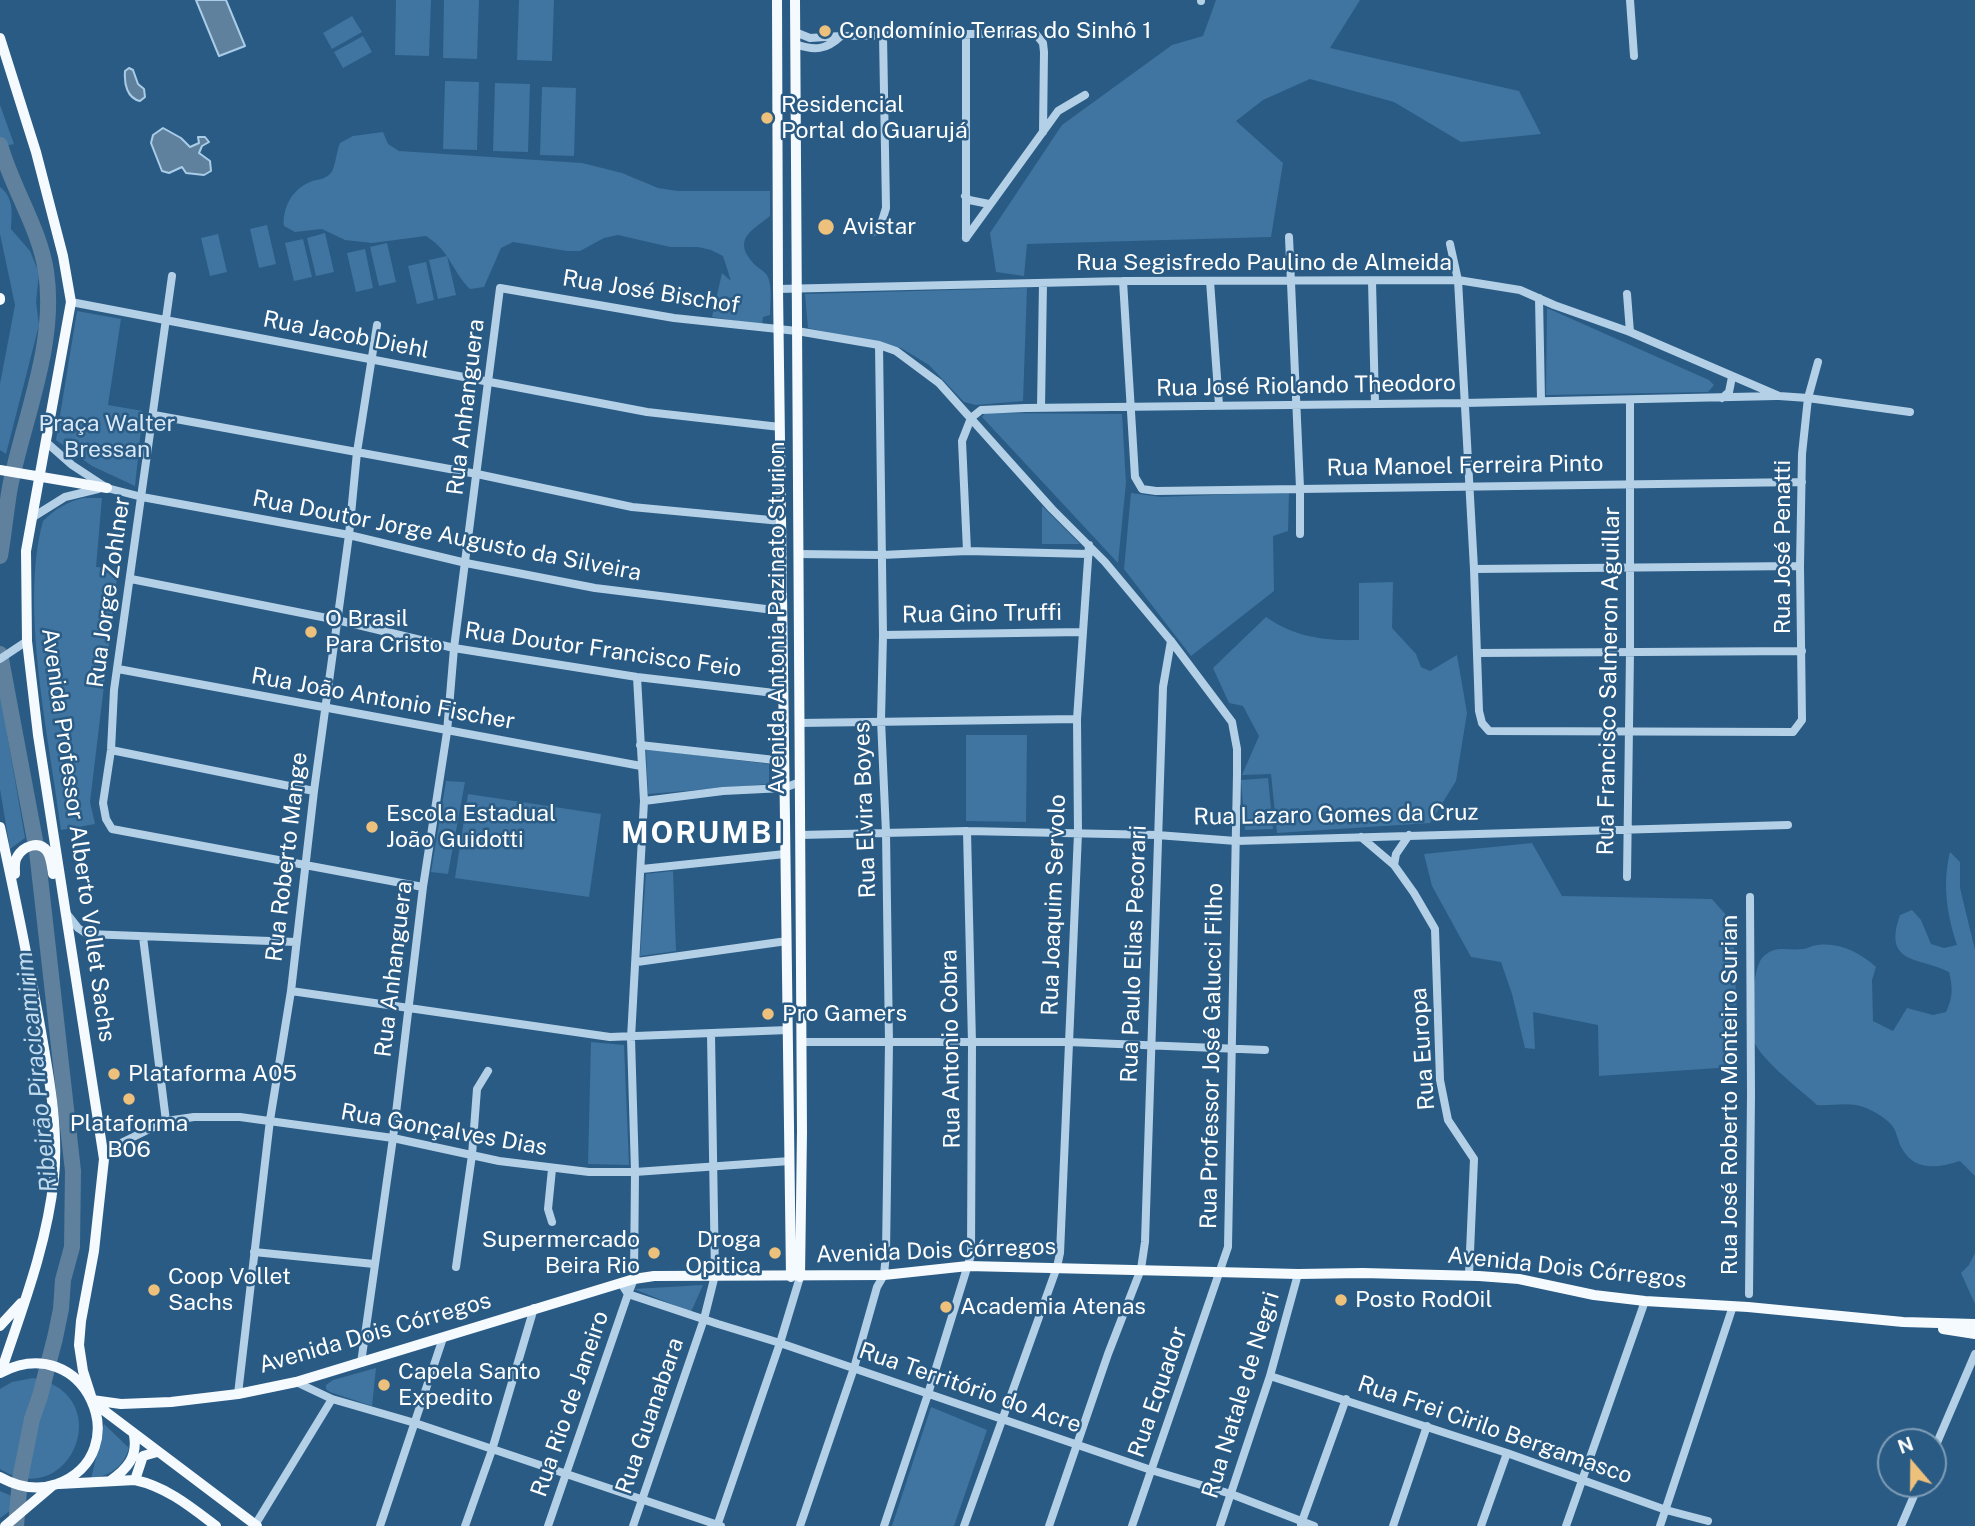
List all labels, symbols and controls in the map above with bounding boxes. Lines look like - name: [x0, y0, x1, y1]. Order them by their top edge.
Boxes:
- place label: Condomínio Terras do Sinhô 1: [839, 17, 1152, 45]
- marker: Condomínio Terras do Sinhô 1: [817, 23, 833, 39]
- place label: Residencial Portal do Guarujá: [781, 91, 968, 145]
- marker: Residencial Portal do Guarujá: [759, 110, 775, 126]
- place label: Avistar: [842, 213, 916, 241]
- marker: Avistar: [816, 217, 836, 237]
- street label: Rua Segisfredo Paulino de Almeida: [1076, 249, 1452, 277]
- street label: Rua José Bischof: [560, 264, 742, 320]
- street label: Rua Jacob Diehl: [261, 305, 431, 365]
- street label: Rua Anhanguera: [441, 317, 491, 497]
- street label: Rua José Riolando Theodoro: [1156, 370, 1456, 402]
- park label: Praça Walter Bressan: [39, 410, 175, 464]
- street label: Avenida Antonia Pazinato Sturion: [763, 441, 791, 795]
- street label: Rua Manoel Ferreira Pinto: [1326, 450, 1604, 482]
- street label: Rua José Penatti: [1769, 460, 1797, 634]
- street label: Rua Doutor Jorge Augusto da Silveira: [250, 485, 644, 587]
- street label: Rua Jorge Zohlner: [82, 495, 136, 689]
- street label: Rua Francisco Salmeron Aguillar: [1592, 506, 1626, 856]
- street label: Rua Gino Truffi: [902, 599, 1062, 629]
- place label: O Brasil Para Cristo: [325, 605, 443, 659]
- street label: Rua Doutor Francisco Feio: [463, 617, 743, 683]
- marker: O Brasil Para Cristo: [303, 624, 319, 640]
- street label: Avenida Professor Alberto Vollet Sachs: [35, 626, 121, 1044]
- street label: Rua João Antonio Fischer: [249, 662, 517, 736]
- street label: Rua Elvira Boyes: [848, 721, 882, 899]
- street label: Rua Roberto Mange: [260, 751, 314, 963]
- street label: Rua Joaquim Servolo: [1036, 794, 1072, 1016]
- street label: Rua Lazaro Gomes da Cruz: [1193, 799, 1479, 831]
- place label: Escola Estadual João Guidotti: [386, 800, 556, 854]
- district label: MORUMBI: [622, 816, 784, 852]
- marker: Escola Estadual João Guidotti: [364, 819, 380, 835]
- street label: Rua Paulo Elias Pecorari: [1116, 825, 1152, 1083]
- street label: Rua Anhanguera: [369, 879, 419, 1059]
- street label: Rua Professor José Galucci Filho: [1195, 883, 1229, 1229]
- street label: Rua José Roberto Monteiro Surian: [1716, 915, 1744, 1275]
- street label: Rua Antonio Cobra: [935, 949, 967, 1149]
- water label: Ribeirão Piracicamirim: [10, 950, 64, 1194]
- street label: Rua Europa: [1405, 987, 1441, 1111]
- place label: Pro Gamers: [782, 1000, 907, 1028]
- marker: Pro Gamers: [760, 1006, 776, 1022]
- place label: Plataforma A05: [128, 1060, 297, 1088]
- marker: Plataforma A05: [106, 1066, 122, 1082]
- marker: Plataforma B06: [121, 1091, 137, 1107]
- street label: Rua Gonçalves Dias: [339, 1098, 549, 1162]
- place label: Plataforma B06: [70, 1110, 188, 1164]
- place label: Supermercado Beira Rio: [482, 1226, 640, 1280]
- place label: Droga Opitica: [685, 1226, 761, 1280]
- street label: Avenida Dois Córregos: [815, 1233, 1057, 1269]
- street label: Avenida Dois Córregos: [1446, 1242, 1688, 1294]
- marker: Supermercado Beira Rio: [646, 1245, 662, 1261]
- marker: Droga Opitica: [767, 1245, 783, 1261]
- place label: Coop Vollet Sachs: [168, 1263, 291, 1317]
- marker: Coop Vollet Sachs: [146, 1282, 162, 1298]
- place label: Posto RodOil: [1355, 1286, 1492, 1314]
- street label: Avenida Dois Córregos: [256, 1287, 494, 1379]
- street label: Rua Natale de Negri: [1196, 1288, 1286, 1502]
- marker: Posto RodOil: [1333, 1292, 1349, 1308]
- place label: Academia Atenas: [960, 1293, 1146, 1321]
- marker: Academia Atenas: [938, 1299, 954, 1315]
- street label: Rua Rio de Janeiro: [525, 1307, 615, 1501]
- street label: Rua Equador: [1123, 1323, 1193, 1461]
- street label: Rua Guanabara: [610, 1334, 690, 1498]
- street label: Rua Território do Acre: [855, 1337, 1085, 1439]
- place label: Capela Santo Expedito: [398, 1358, 541, 1412]
- street label: Rua Frei Cirilo Bergamasco: [1354, 1370, 1636, 1490]
- marker: Capela Santo Expedito: [376, 1377, 392, 1393]
- north arrow: [1877, 1428, 1947, 1498]
- text: N: [1895, 1432, 1916, 1458]

